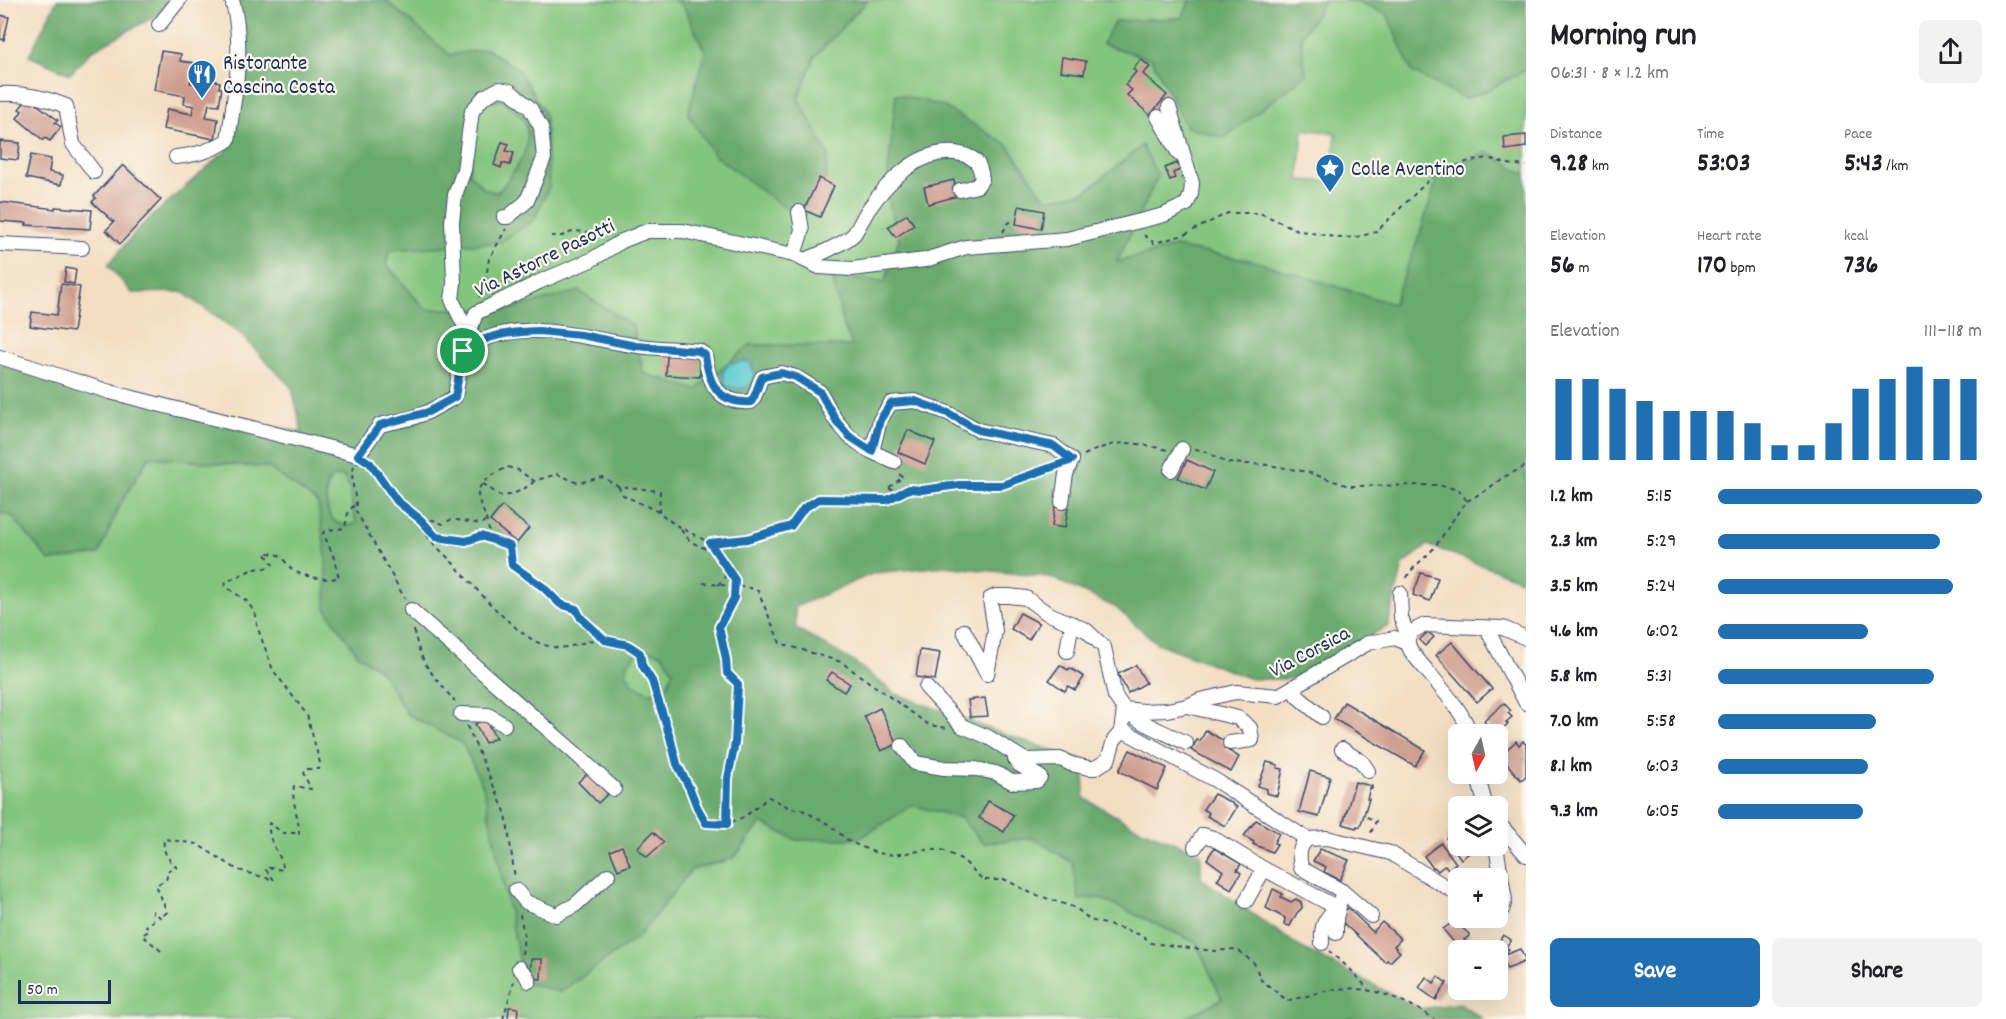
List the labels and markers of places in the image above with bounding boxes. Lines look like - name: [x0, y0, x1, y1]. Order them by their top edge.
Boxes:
- place label: Ristorante Cascina Costa: [223, 50, 336, 104]
- restaurant icon: Ristorante Cascina Costa: [186, 58, 218, 100]
- place icon: Colle Aventino: [1314, 152, 1346, 194]
- place label: Colle Aventino: [1351, 156, 1465, 186]
- pin: [437, 325, 488, 376]

